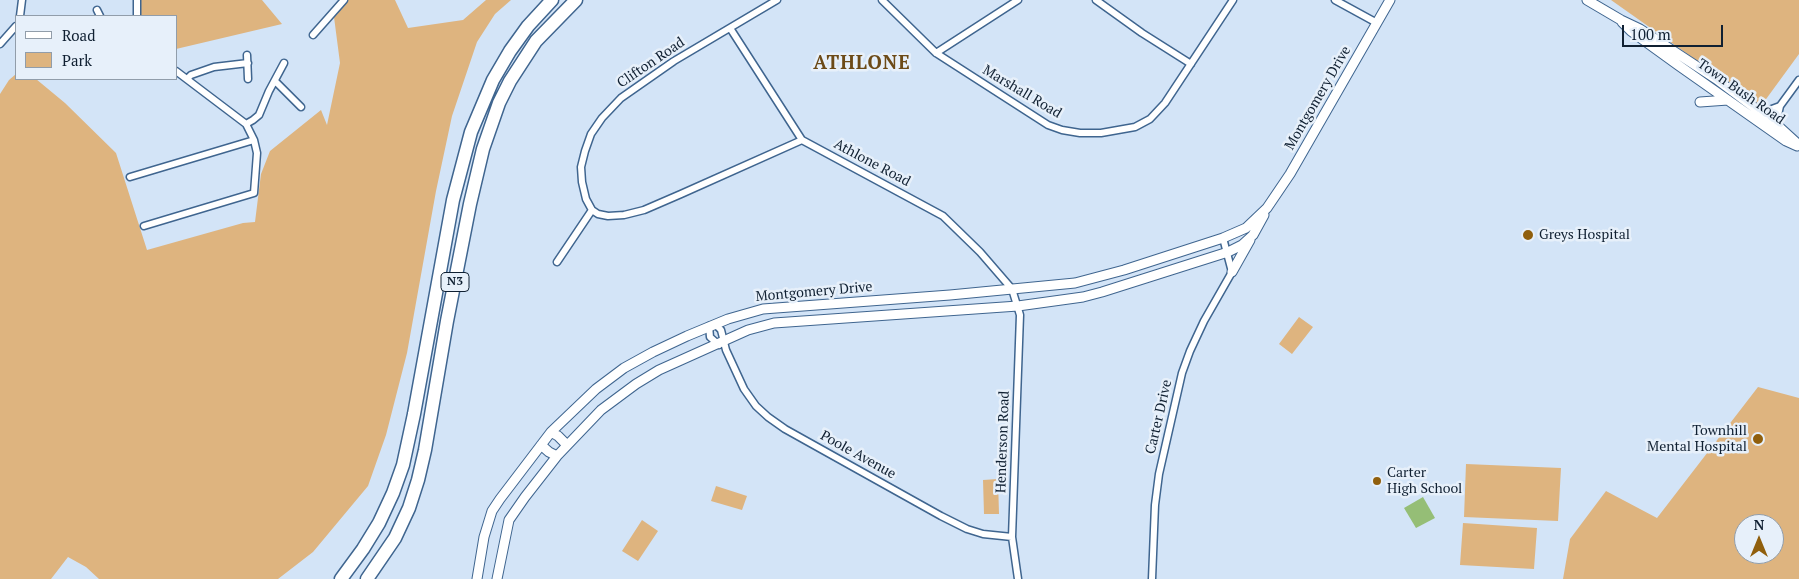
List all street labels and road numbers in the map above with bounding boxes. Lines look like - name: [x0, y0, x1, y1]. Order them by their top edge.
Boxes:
- street label: Clifton Road: [614, 34, 688, 92]
- street label: Montgomery Drive: [1281, 43, 1355, 153]
- street label: Town Bush Road: [1694, 56, 1788, 128]
- street label: Marshall Road: [980, 62, 1064, 122]
- street label: Athlone Road: [831, 136, 913, 190]
- road number: N3: [441, 272, 469, 292]
- street label: Montgomery Drive: [755, 279, 873, 305]
- street label: Carter Drive: [1142, 378, 1176, 456]
- street label: Henderson Road: [993, 390, 1013, 494]
- street label: Poole Avenue: [817, 427, 899, 483]

